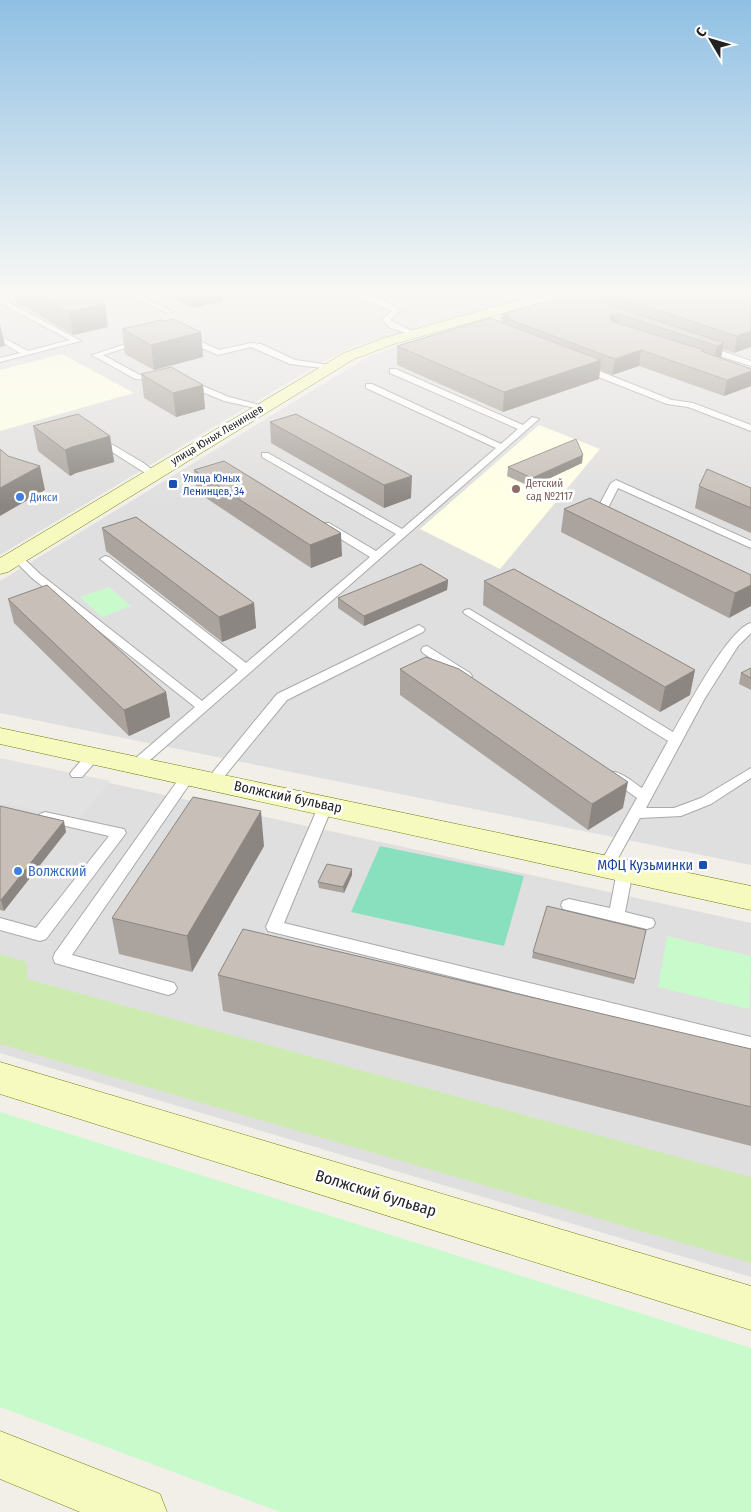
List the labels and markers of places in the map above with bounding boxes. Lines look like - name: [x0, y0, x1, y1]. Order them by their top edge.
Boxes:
- place label: Улица Юных Ленинцев, 34: [182, 472, 245, 498]
- place label: Детский сад №2117: [525, 477, 573, 503]
- marker: Улица Юных Ленинцев, 34: [167, 478, 179, 490]
- marker: Детский сад №2117: [510, 483, 522, 495]
- marker: Дикси: [14, 491, 26, 503]
- place label: Дикси: [29, 491, 58, 504]
- place label: МФЦ Кузьминки: [597, 857, 693, 874]
- marker: МФЦ Кузьминки: [697, 859, 709, 871]
- place label: Волжский: [28, 863, 87, 880]
- marker: Волжский: [12, 865, 24, 877]

